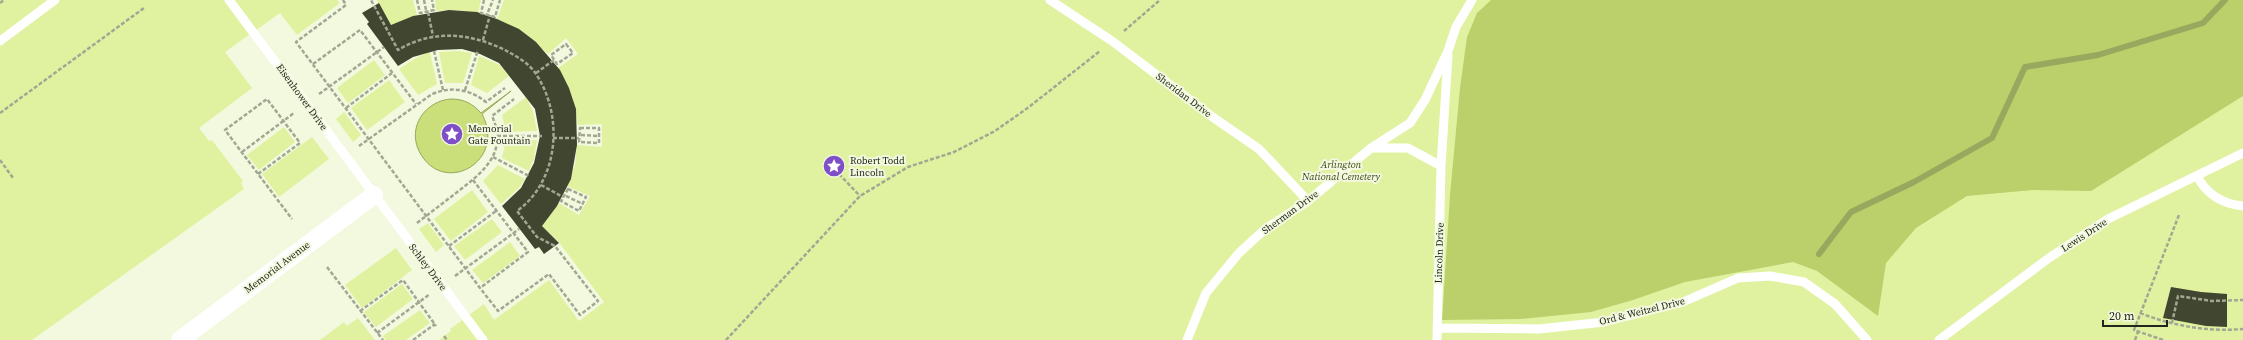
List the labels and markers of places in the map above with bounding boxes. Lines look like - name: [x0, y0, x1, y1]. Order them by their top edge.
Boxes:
- place icon: Memorial Gate Fountain: [439, 121, 465, 147]
- place label: Memorial Gate Fountain: [468, 122, 531, 147]
- place icon: Robert Todd Lincoln: [821, 153, 847, 179]
- place label: Robert Todd Lincoln: [850, 154, 905, 179]

